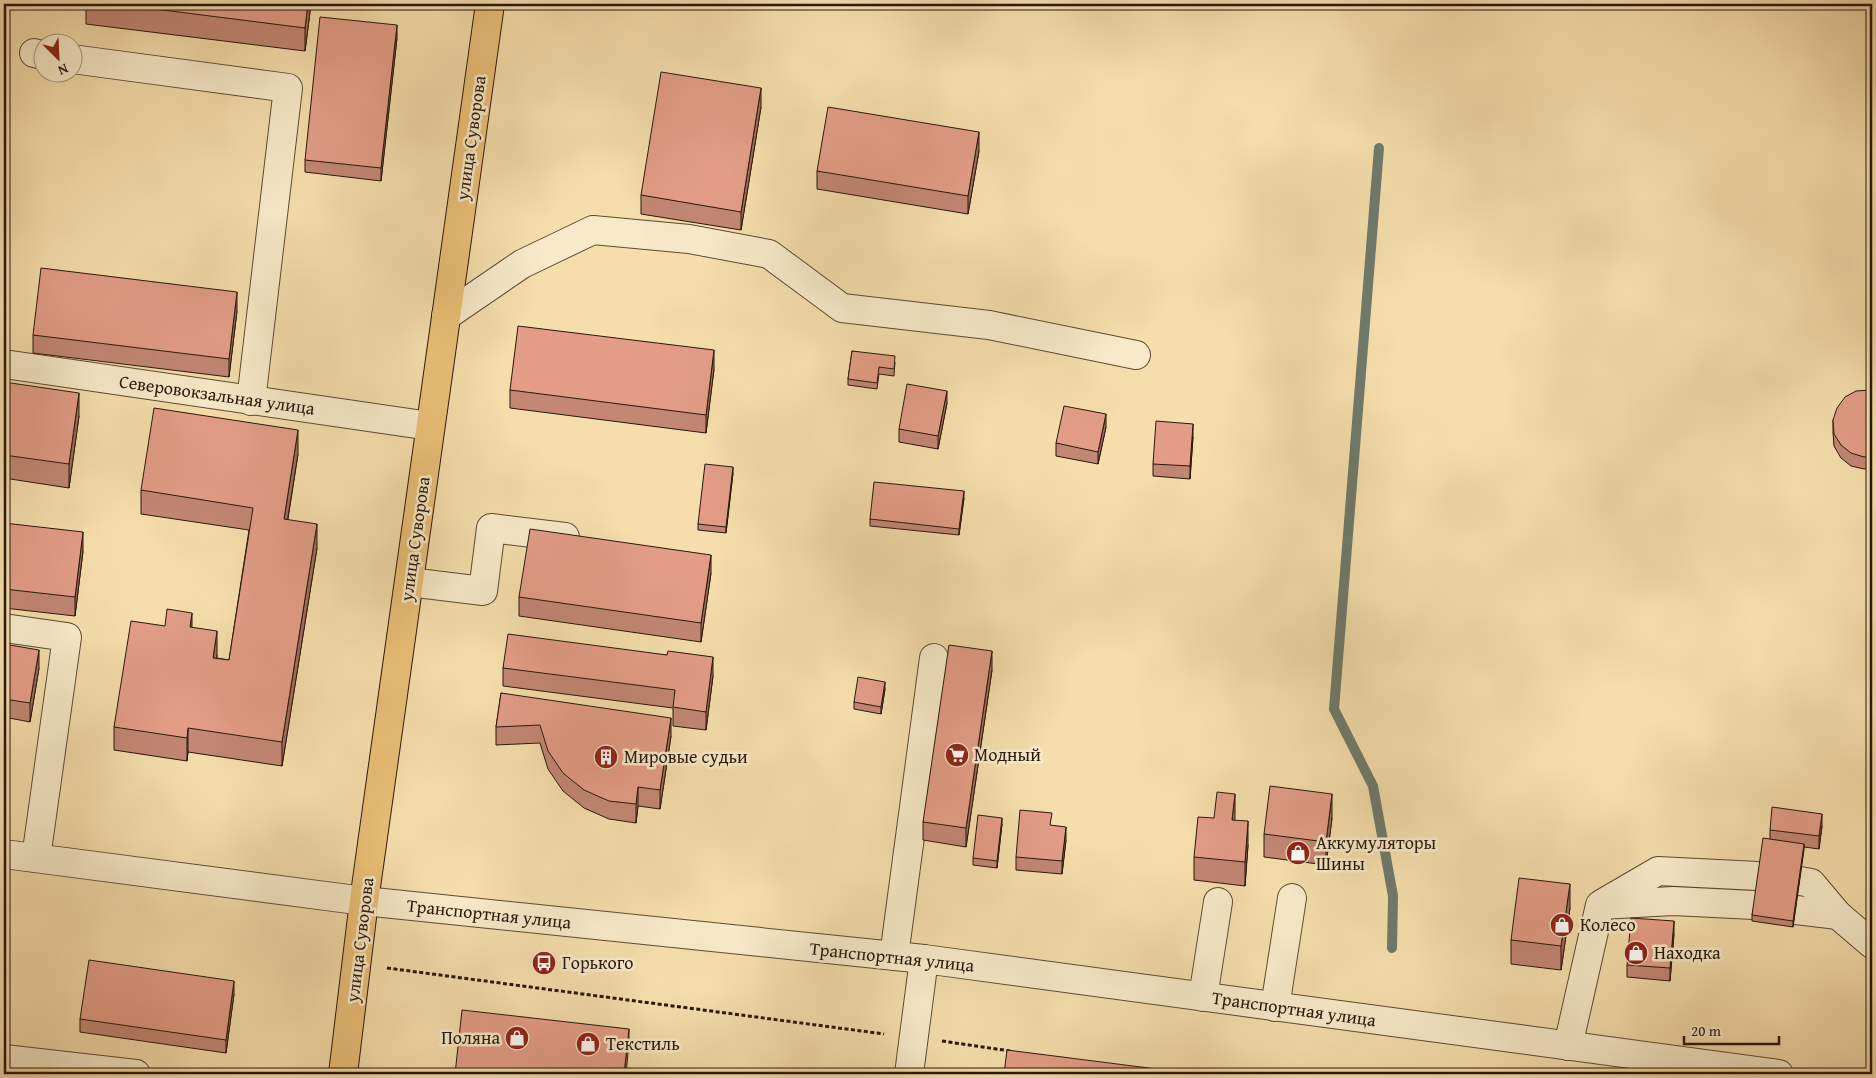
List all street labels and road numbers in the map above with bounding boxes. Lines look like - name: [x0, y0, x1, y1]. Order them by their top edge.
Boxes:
- street label: улица Суворова: [448, 73, 493, 203]
- street label: Северовокзальная улица: [118, 367, 317, 422]
- street label: улица Суворова: [392, 474, 437, 604]
- street label: улица Суворова: [338, 875, 381, 1005]
- street label: Транспортная улица: [405, 891, 573, 936]
- street label: Транспортная улица: [808, 934, 976, 979]
- street label: Транспортная улица: [1210, 984, 1378, 1033]

